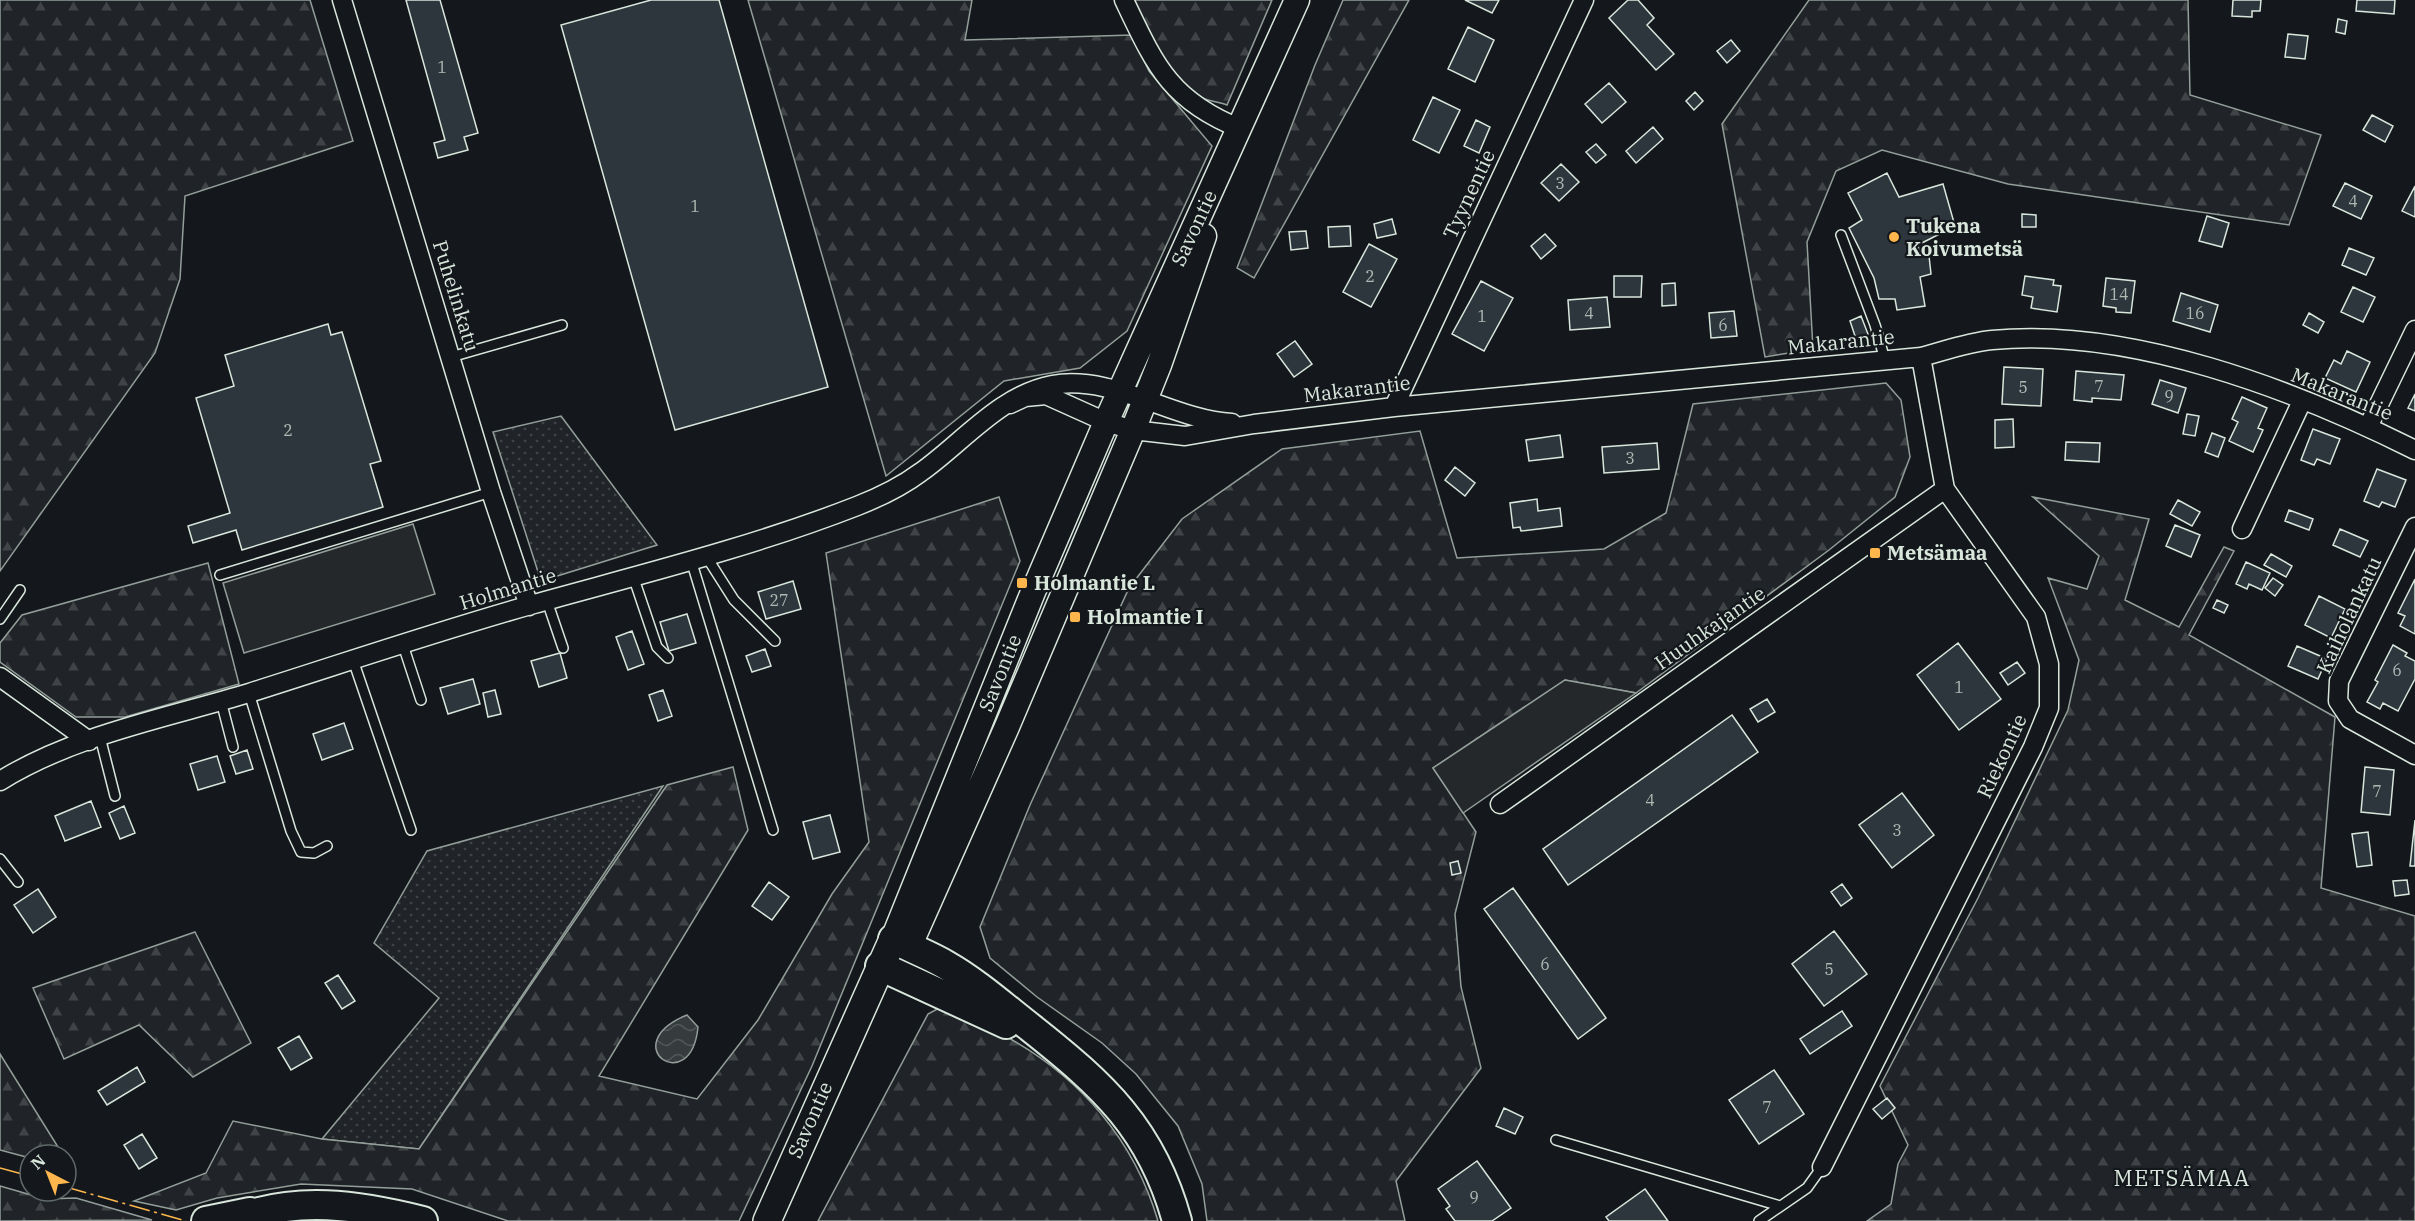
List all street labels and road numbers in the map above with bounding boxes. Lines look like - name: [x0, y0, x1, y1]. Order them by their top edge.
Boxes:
- street label: Tyynentie: [1436, 145, 1501, 243]
- street label: Savontie: [1164, 185, 1223, 270]
- street label: Puhelinkatu: [427, 237, 486, 355]
- street label: Makarantie: [1786, 322, 1896, 361]
- street label: Makarantie: [2287, 361, 2397, 426]
- street label: Makarantie: [1302, 369, 1412, 408]
- street label: Kaiholankatu: [2310, 552, 2387, 678]
- street label: Holmantie: [456, 561, 560, 616]
- street label: Huuhkajantie: [1649, 579, 1770, 676]
- street label: Savontie: [972, 630, 1027, 715]
- street label: Riekontie: [1970, 709, 2033, 802]
- street label: Savontie: [781, 1077, 838, 1162]

